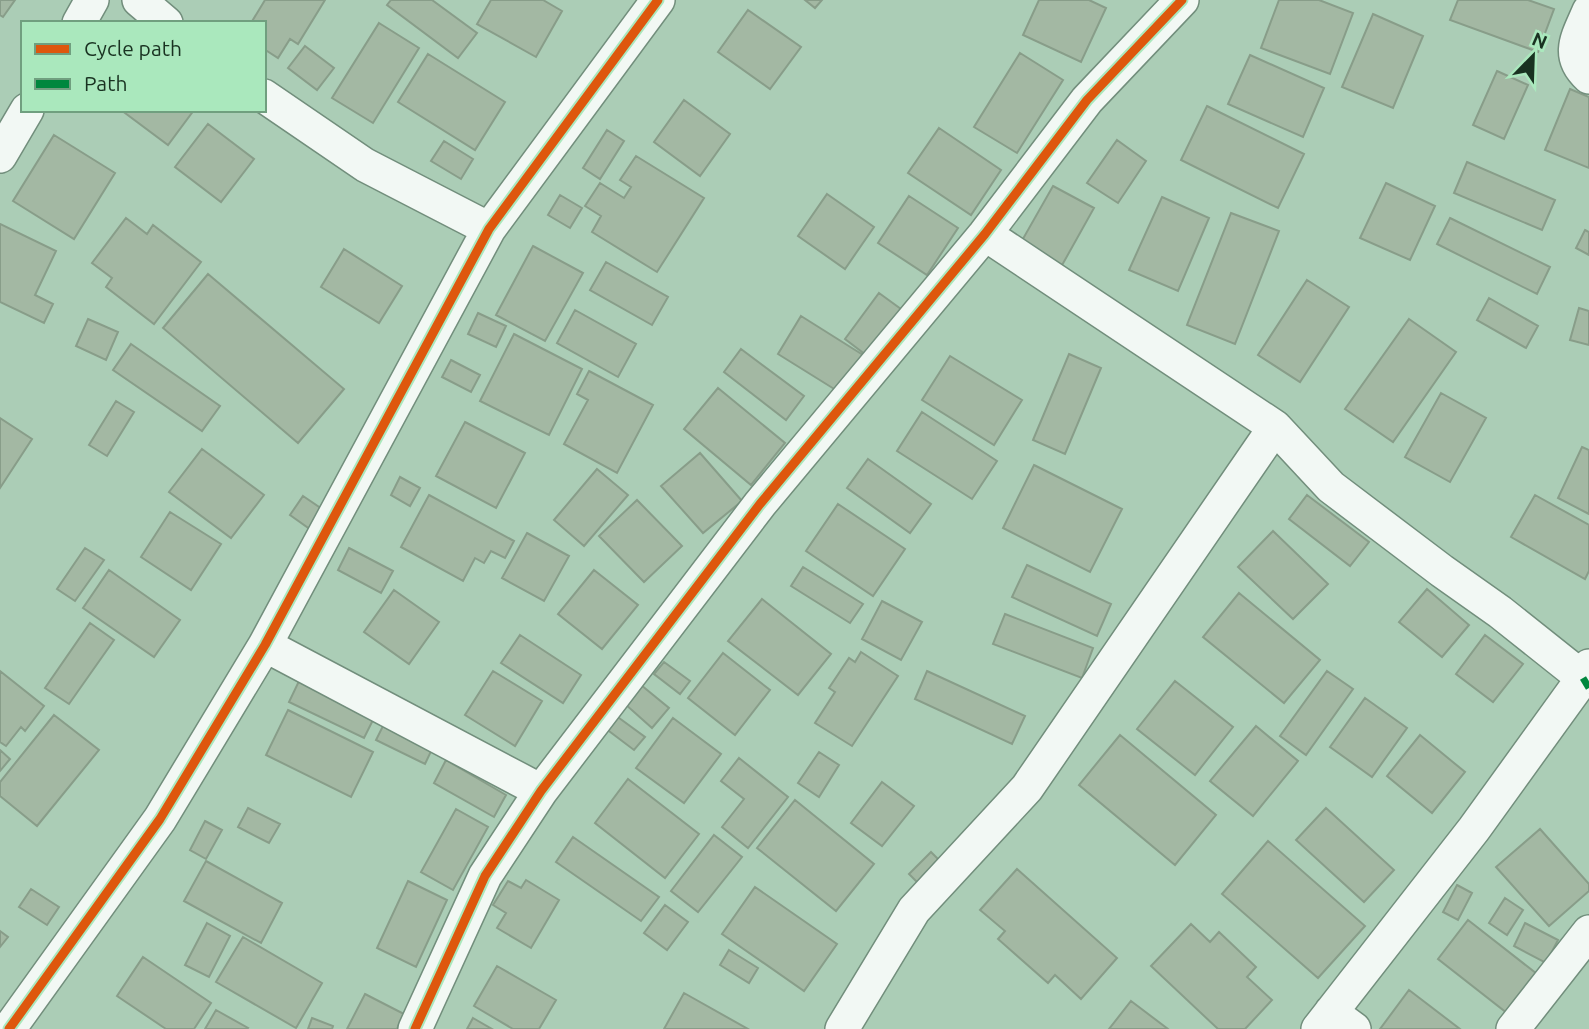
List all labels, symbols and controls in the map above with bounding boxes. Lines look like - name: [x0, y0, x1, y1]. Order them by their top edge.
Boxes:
- legend: [21, 21, 266, 112]
- north arrow: [1498, 21, 1568, 91]
- text: N: [1529, 27, 1550, 53]
- text: Cycle path: [84, 36, 182, 60]
- text: Path: [84, 71, 127, 95]

